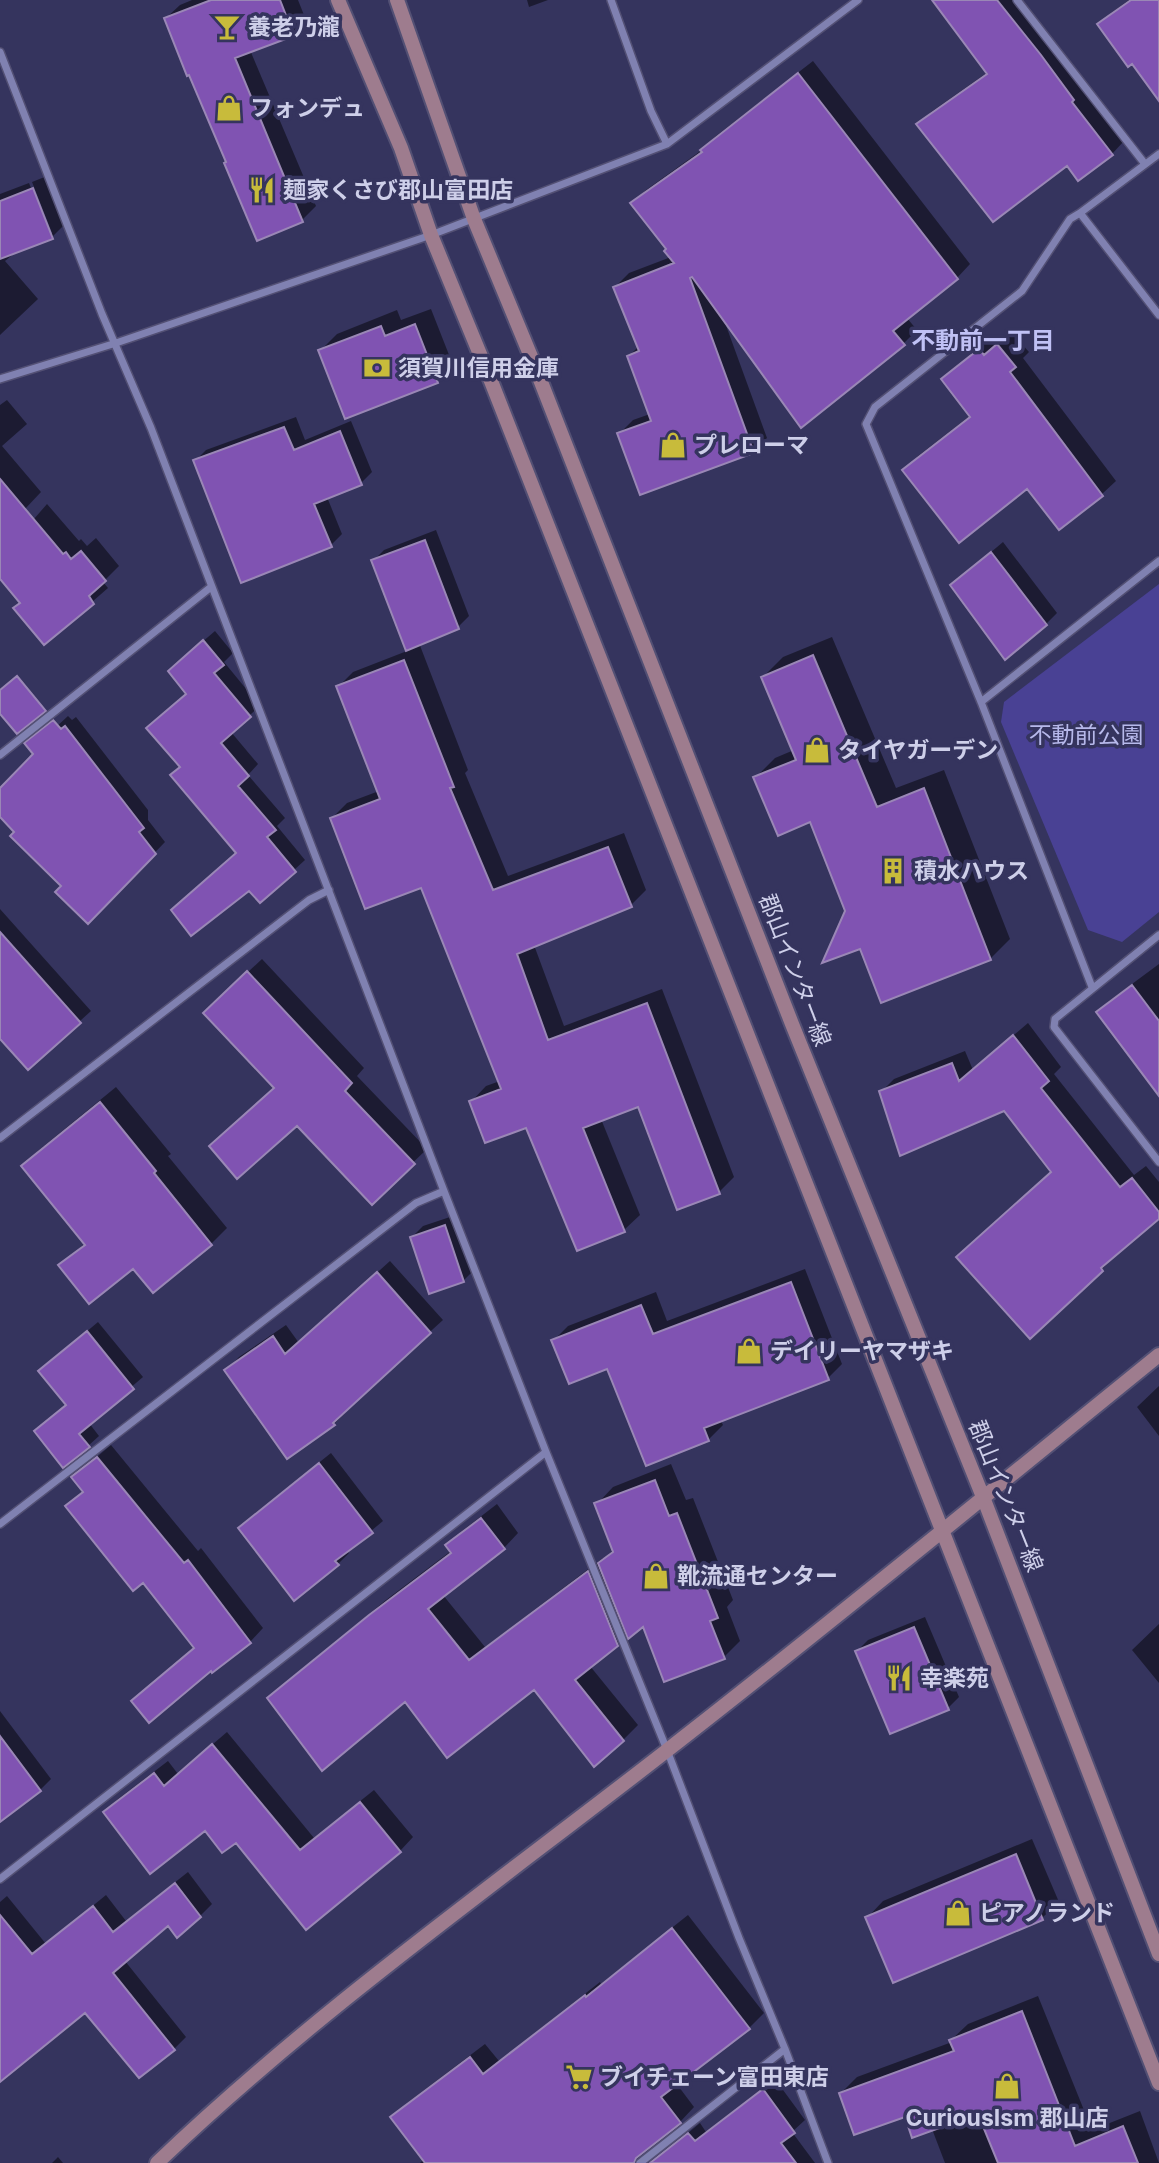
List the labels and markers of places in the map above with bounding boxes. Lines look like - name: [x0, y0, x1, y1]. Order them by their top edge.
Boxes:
- bar icon: 養老乃瀧: [212, 12, 242, 42]
- place label: 養老乃瀧: [248, 13, 340, 41]
- shop icon: フォンデュ: [214, 93, 244, 123]
- place label: フォンデュ: [250, 94, 365, 122]
- restaurant icon: 麺家くさび郡山富田店: [247, 175, 277, 205]
- place label: 麺家くさび郡山富田店: [283, 176, 513, 204]
- bank icon: 須賀川信用金庫: [362, 353, 392, 383]
- place label: 須賀川信用金庫: [398, 354, 559, 382]
- shop icon: プレローマ: [658, 430, 688, 460]
- place label: プレローマ: [694, 431, 809, 459]
- shop icon: タイヤガーデン: [802, 735, 832, 765]
- place label: タイヤガーデン: [838, 736, 998, 764]
- building icon: 積水ハウス: [878, 856, 908, 886]
- place label: 積水ハウス: [914, 857, 1029, 885]
- shop icon: デイリーヤマザキ: [734, 1336, 764, 1366]
- place label: デイリーヤマザキ: [770, 1337, 954, 1365]
- shop icon: 靴流通センター: [641, 1561, 671, 1591]
- place label: 靴流通センター: [677, 1562, 838, 1590]
- restaurant icon: 幸楽苑: [884, 1663, 914, 1693]
- place label: 幸楽苑: [920, 1664, 989, 1692]
- shop icon: ピアノランド: [943, 1898, 973, 1928]
- place label: ピアノランド: [979, 1899, 1115, 1927]
- supermarket icon: ブイチェーン富田東店: [564, 2062, 594, 2092]
- place label: ブイチェーン富田東店: [600, 2063, 829, 2091]
- shop icon: CuriousIsm 郡山店: [992, 2071, 1022, 2101]
- place label: CuriousIsm 郡山店: [905, 2104, 1109, 2132]

